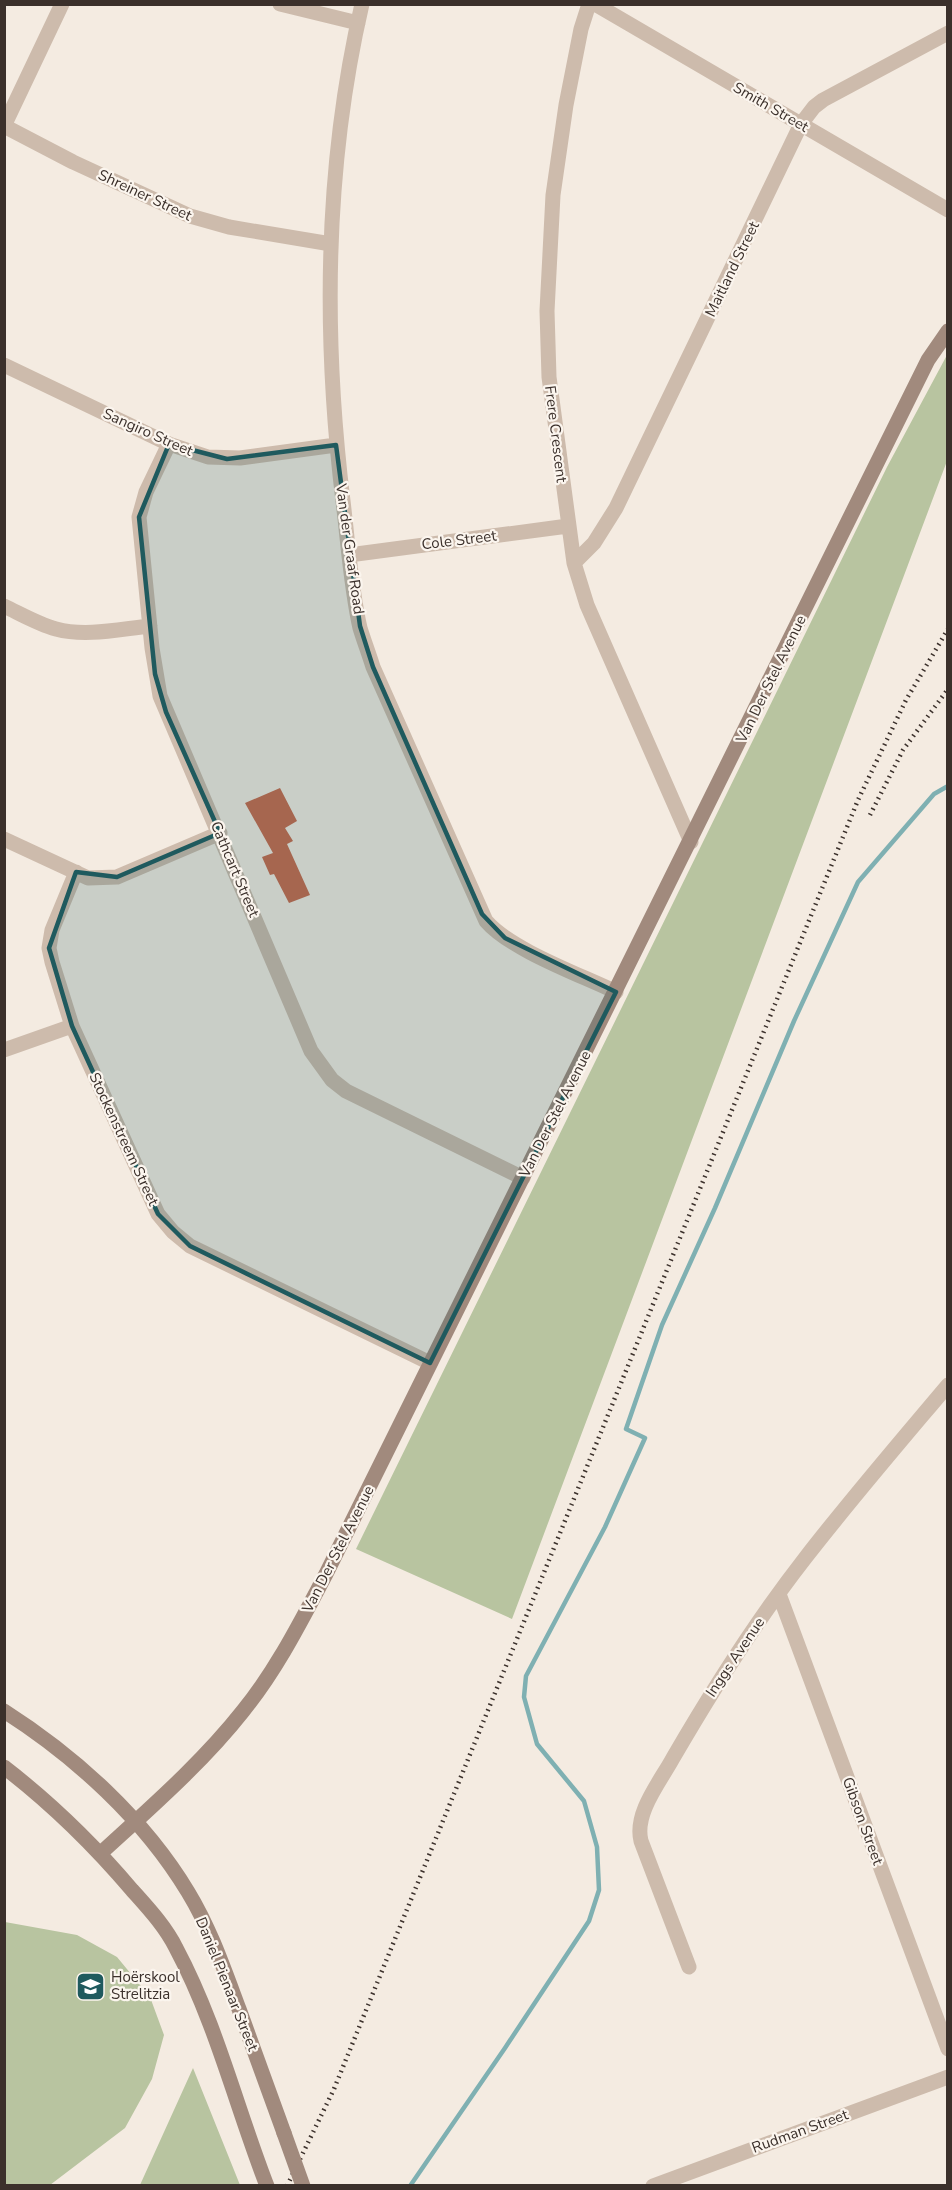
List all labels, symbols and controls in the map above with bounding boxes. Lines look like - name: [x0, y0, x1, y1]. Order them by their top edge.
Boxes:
- street label: Smith Street: [730, 77, 813, 137]
- street label: Shreiner Street: [95, 165, 196, 226]
- street label: Maitland Street: [700, 217, 764, 320]
- street label: Frere Crescent: [540, 384, 572, 484]
- street label: Sangiro Street: [100, 403, 197, 461]
- street label: Van der Graaf Road: [331, 481, 369, 616]
- street label: Cole Street: [421, 525, 498, 554]
- street label: Van Der Stel Avenue: [731, 612, 811, 747]
- street label: Cathcart Street: [206, 818, 264, 921]
- street label: Van Der Stel Avenue: [514, 1047, 596, 1182]
- street label: Stockenstreem Street: [84, 1069, 164, 1209]
- street label: Van Der Stel Avenue: [297, 1482, 379, 1617]
- street label: Inggs Avenue: [701, 1613, 769, 1701]
- street label: Gibson Street: [838, 1774, 888, 1868]
- street label: Daniel Pienaar Street: [191, 1914, 263, 2055]
- place label: Hoërskool Strelitzia: [111, 1967, 180, 2004]
- school or university icon: Hoërskool Strelitzia: [74, 1970, 106, 2002]
- street label: Rudman Street: [749, 2104, 852, 2158]

